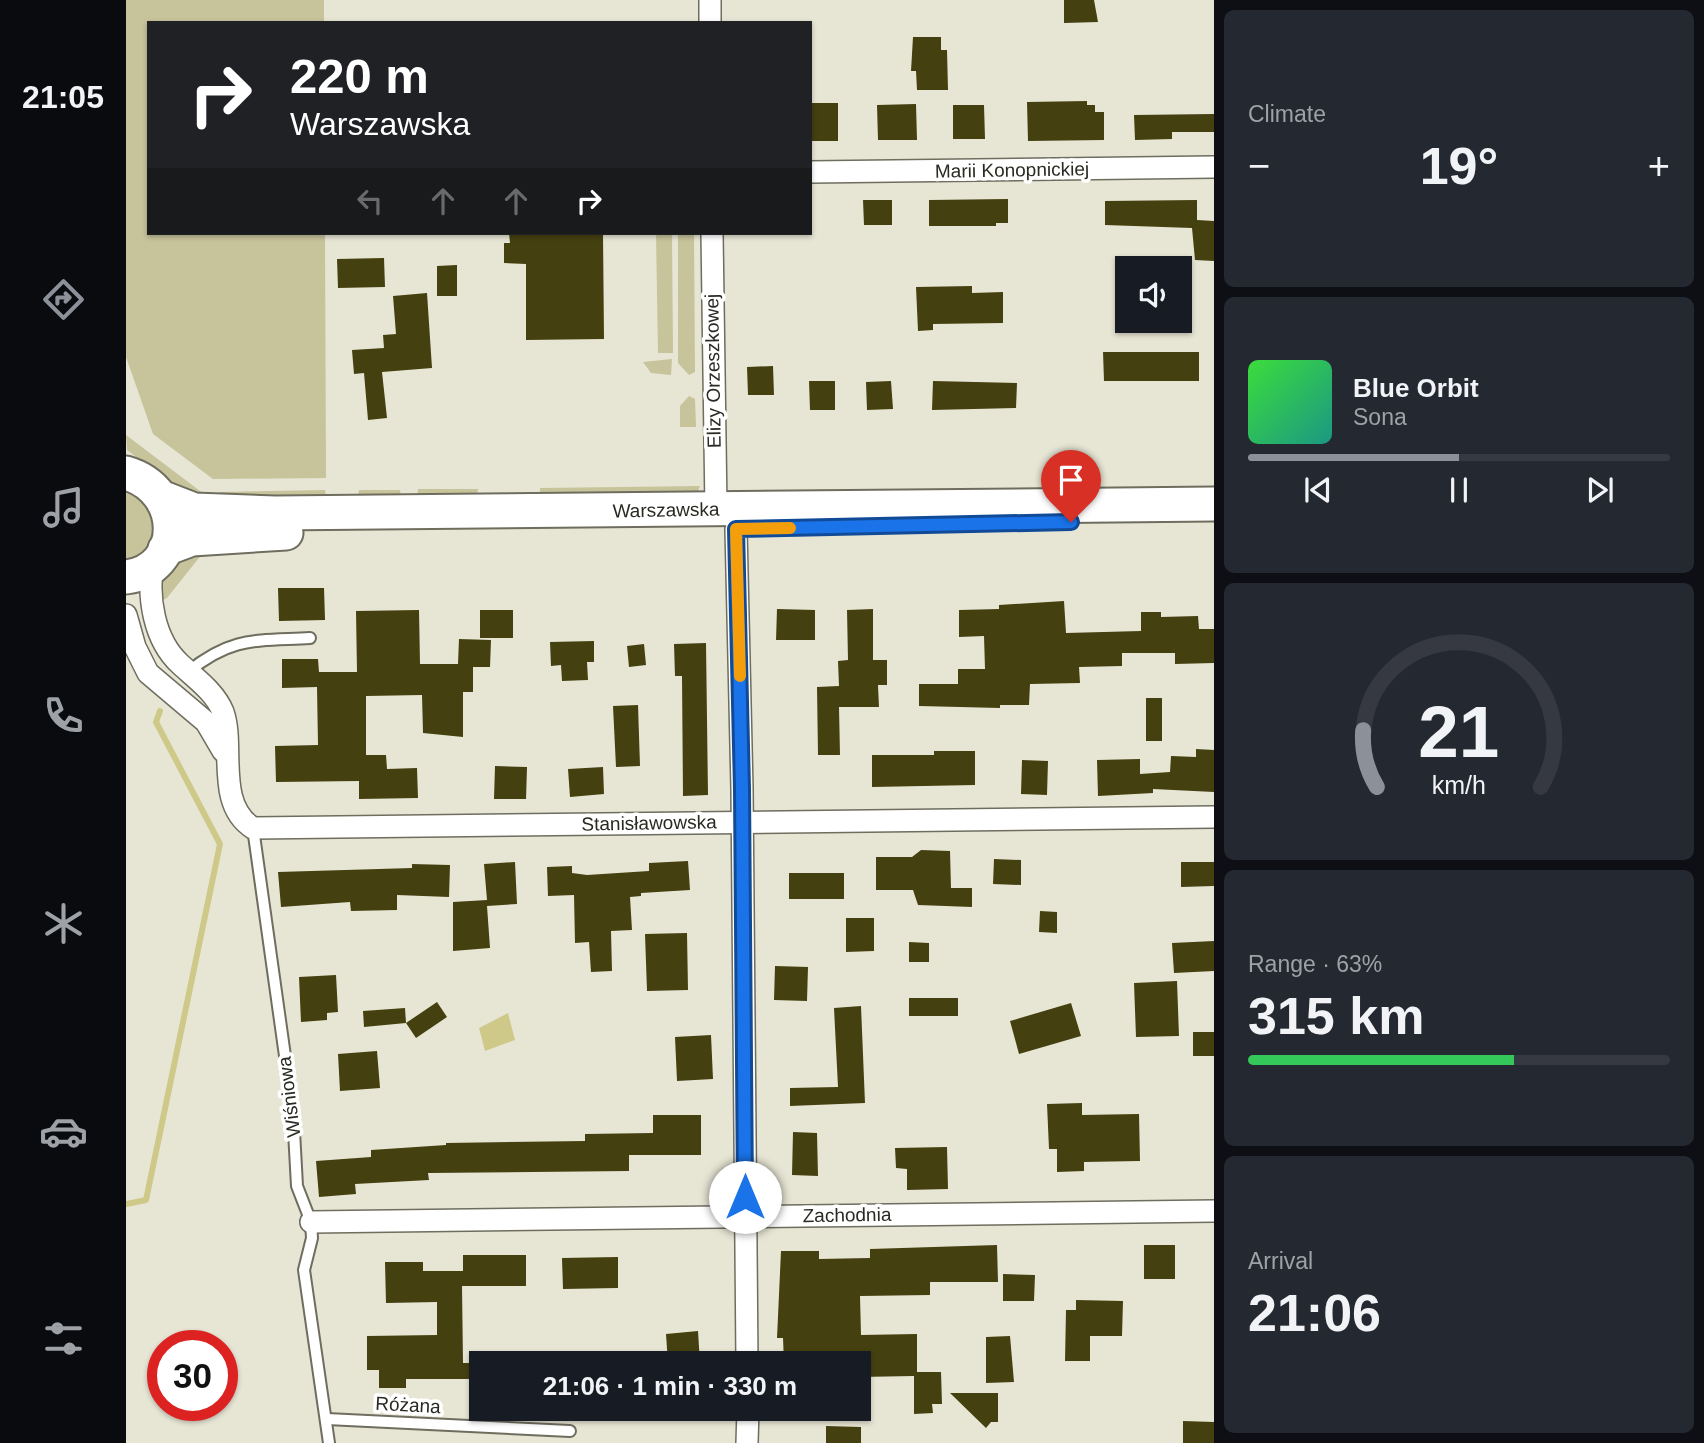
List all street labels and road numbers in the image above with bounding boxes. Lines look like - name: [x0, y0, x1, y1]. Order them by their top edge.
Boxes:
- street label: Marii Konopnickiej: [935, 158, 1089, 182]
- street label: Elizy Orzeszkowej: [701, 294, 725, 448]
- street label: Warszawska: [612, 499, 720, 521]
- street label: Stanisławowska: [581, 811, 717, 835]
- street label: Wiśniowa: [274, 1055, 304, 1139]
- street label: Zachodnia: [802, 1204, 892, 1226]
- street label: Różana: [375, 1393, 442, 1417]

